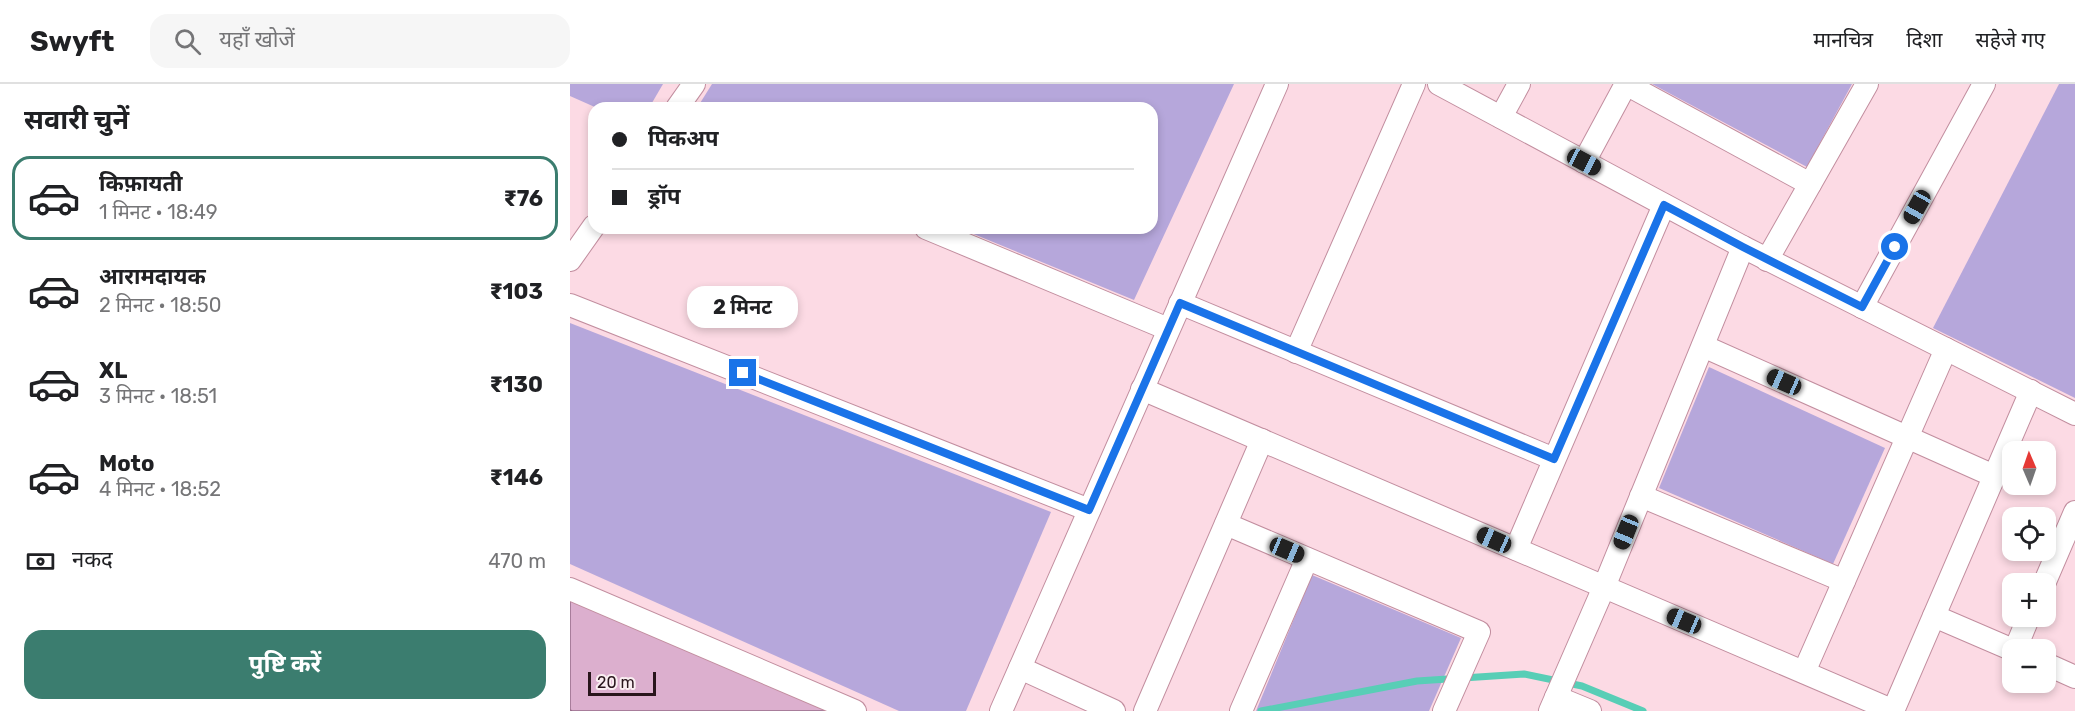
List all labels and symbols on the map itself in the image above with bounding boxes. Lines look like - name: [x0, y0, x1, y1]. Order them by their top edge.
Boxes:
- car: [1564, 146, 1604, 178]
- car: [1900, 187, 1934, 227]
- route start: [1881, 233, 1908, 260]
- callout: 2 मिनट: [688, 286, 798, 328]
- route end: [729, 359, 756, 386]
- car: [1764, 366, 1804, 398]
- north arrow: [2002, 441, 2056, 495]
- car: [1611, 512, 1641, 552]
- car: [1474, 524, 1514, 556]
- car: [1267, 535, 1307, 565]
- car: [1664, 606, 1704, 636]
- scale bar: [588, 669, 656, 696]

